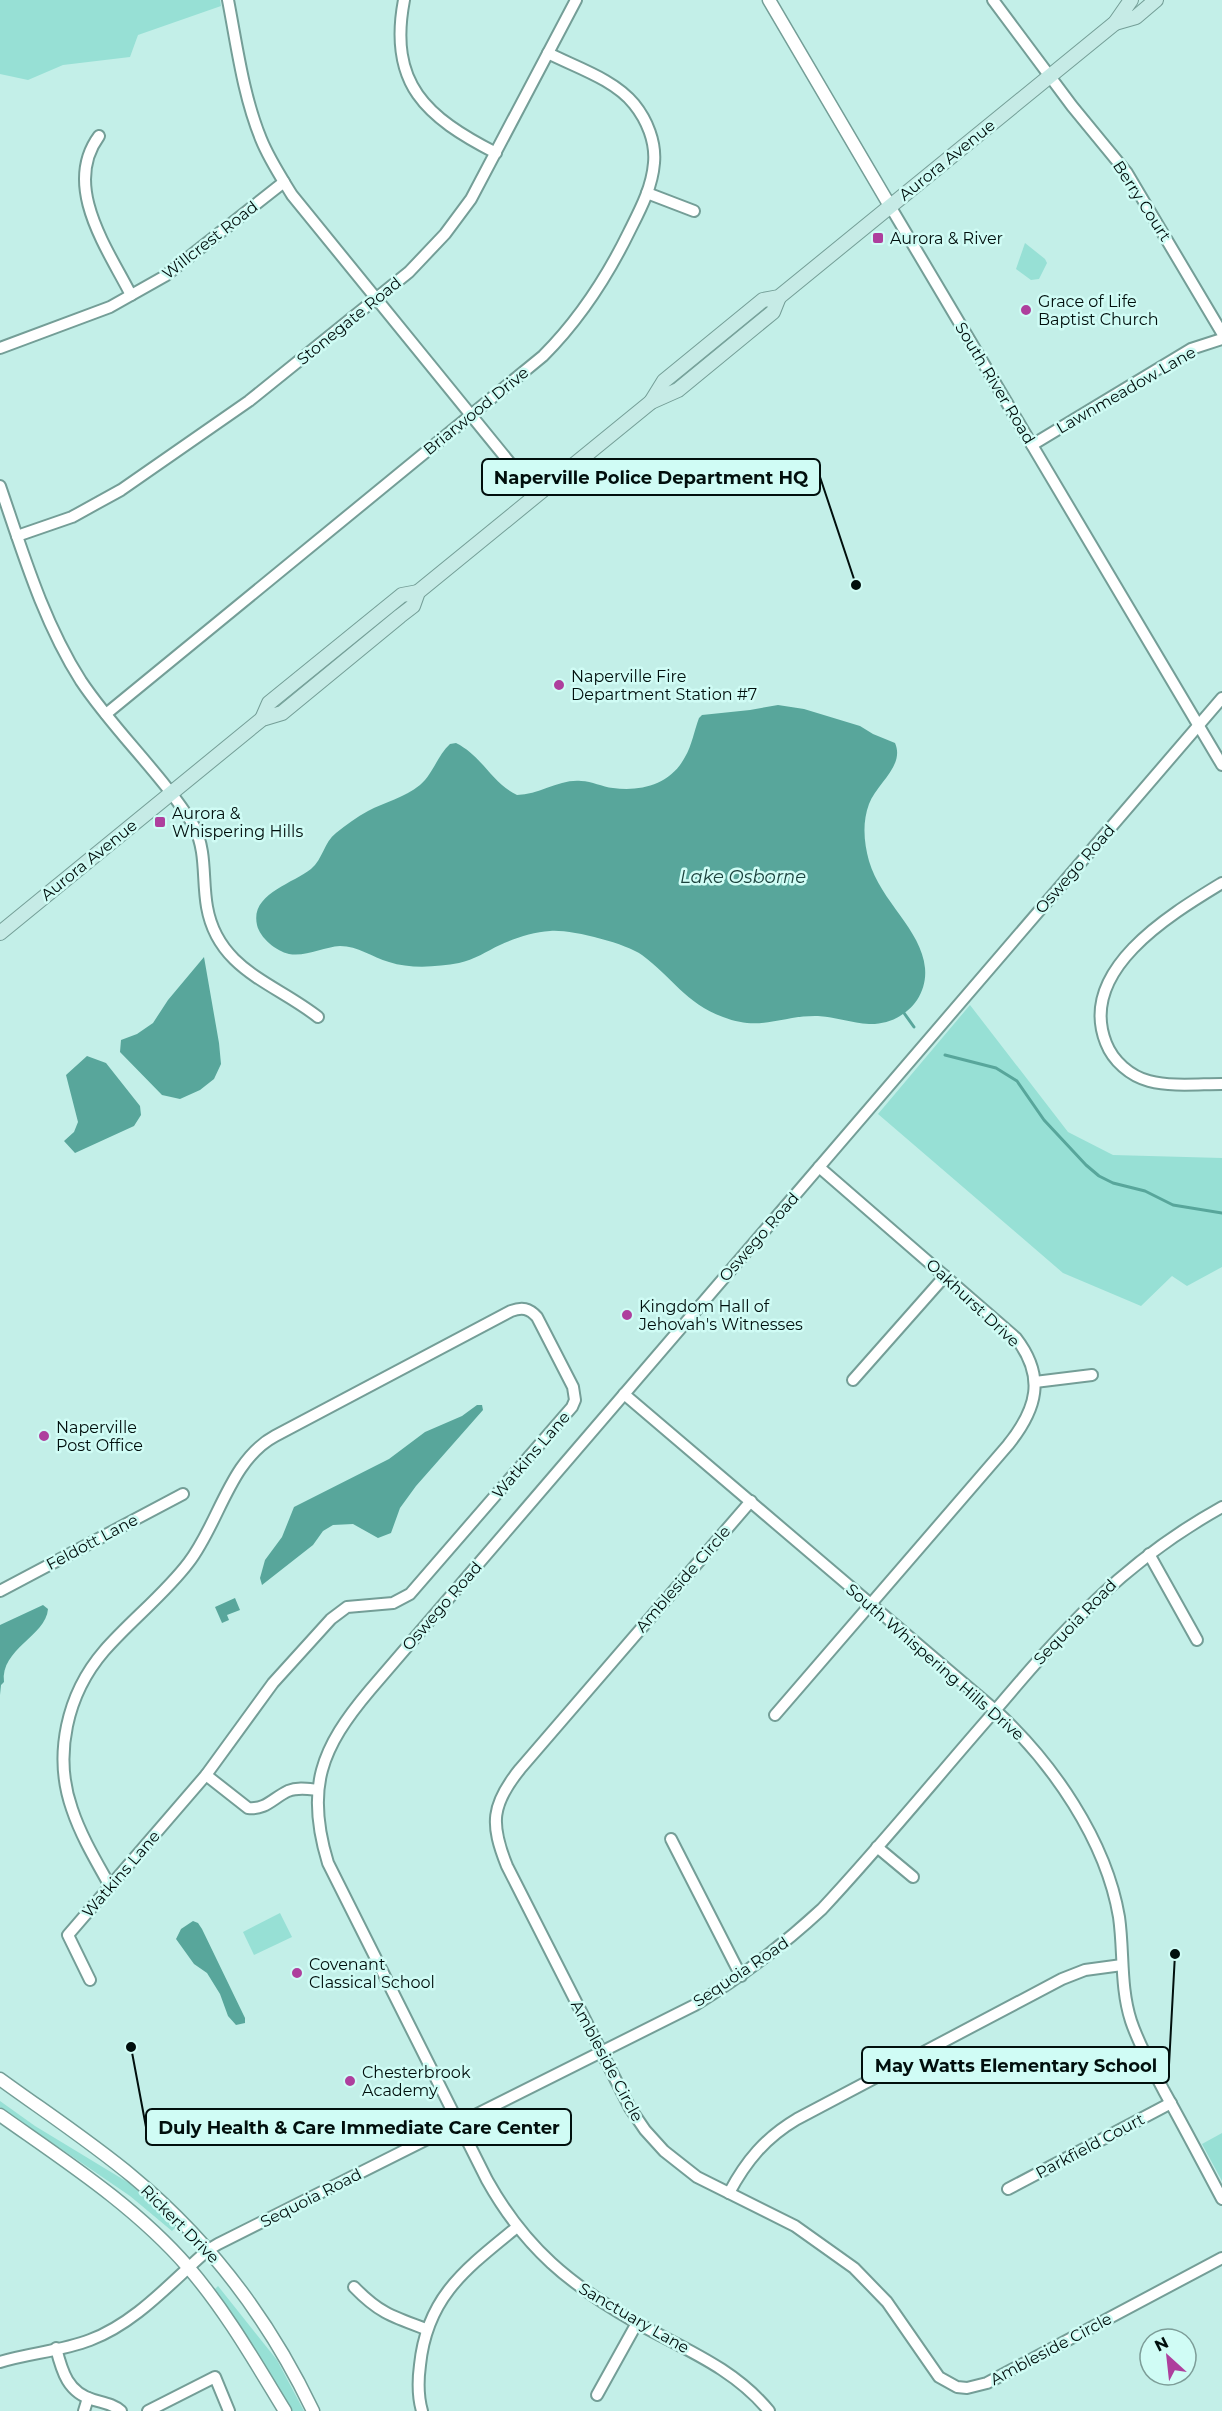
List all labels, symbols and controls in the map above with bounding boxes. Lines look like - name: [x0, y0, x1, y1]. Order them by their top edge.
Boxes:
- street label: Aurora Avenue: [895, 115, 999, 205]
- street label: Berry Court: [1109, 157, 1175, 245]
- street label: Willcrest Road: [159, 197, 261, 283]
- place label: Aurora & River: [890, 229, 1003, 248]
- marker: Aurora & River: [871, 231, 885, 245]
- street label: Stonegate Road: [293, 273, 405, 369]
- place label: Grace of Life Baptist Church: [1038, 292, 1158, 329]
- marker: Grace of Life Baptist Church: [1019, 303, 1033, 317]
- street label: South River Road: [951, 319, 1039, 447]
- street label: Lawnmeadow Lane: [1053, 342, 1199, 438]
- street label: Briarwood Drive: [420, 363, 532, 459]
- callout: Naperville Police Department HQ: [482, 459, 820, 495]
- text: Naperville Police Department HQ: [494, 467, 809, 489]
- place label: Naperville Fire Department Station #7: [571, 667, 757, 704]
- marker: Naperville Fire Department Station #7: [552, 678, 566, 692]
- place label: Aurora & Whispering Hills: [172, 804, 303, 841]
- street label: Aurora Avenue: [37, 815, 141, 905]
- marker: Aurora & Whispering Hills: [153, 815, 167, 829]
- street label: Oswego Road: [1031, 821, 1119, 917]
- water label: Lake Osborne: [680, 866, 806, 888]
- street label: Oswego Road: [715, 1189, 803, 1285]
- street label: Oakhurst Drive: [922, 1255, 1024, 1351]
- place label: Kingdom Hall of Jehovah's Witnesses: [638, 1297, 803, 1334]
- marker: Kingdom Hall of Jehovah's Witnesses: [620, 1308, 634, 1322]
- street label: Watkins Lane: [488, 1408, 574, 1502]
- place label: Naperville Post Office: [56, 1418, 143, 1455]
- marker: Naperville Post Office: [37, 1429, 51, 1443]
- street label: Feldott Lane: [43, 1510, 141, 1574]
- street label: Ambleside Circle: [632, 1522, 734, 1636]
- street label: Oswego Road: [398, 1558, 486, 1654]
- street label: Sequoia Road: [1030, 1576, 1120, 1668]
- street label: South Whispering Hills Drive: [842, 1580, 1028, 1744]
- street label: Watkins Lane: [78, 1827, 164, 1921]
- street label: Sequoia Road: [690, 1933, 792, 2011]
- place label: Covenant Classical School: [309, 1955, 435, 1992]
- marker: Covenant Classical School: [290, 1966, 304, 1980]
- street label: Ambleside Circle: [567, 1997, 647, 2125]
- callout: May Watts Elementary School: [862, 2047, 1169, 2083]
- text: May Watts Elementary School: [875, 2055, 1157, 2077]
- place label: Chesterbrook Academy: [362, 2063, 471, 2100]
- marker: Chesterbrook Academy: [343, 2074, 357, 2088]
- callout: Duly Health & Care Immediate Care Center: [146, 2109, 571, 2145]
- street label: Parkfield Court: [1032, 2109, 1148, 2183]
- text: Duly Health & Care Immediate Care Center: [158, 2117, 560, 2139]
- street label: Sequoia Road: [257, 2164, 365, 2232]
- street label: Rickert Drive: [137, 2181, 223, 2267]
- street label: Sanctuary Lane: [575, 2279, 693, 2357]
- street label: Ambleside Circle: [987, 2309, 1115, 2389]
- north arrow: [1138, 2327, 1198, 2387]
- text: N: [1151, 2333, 1171, 2355]

